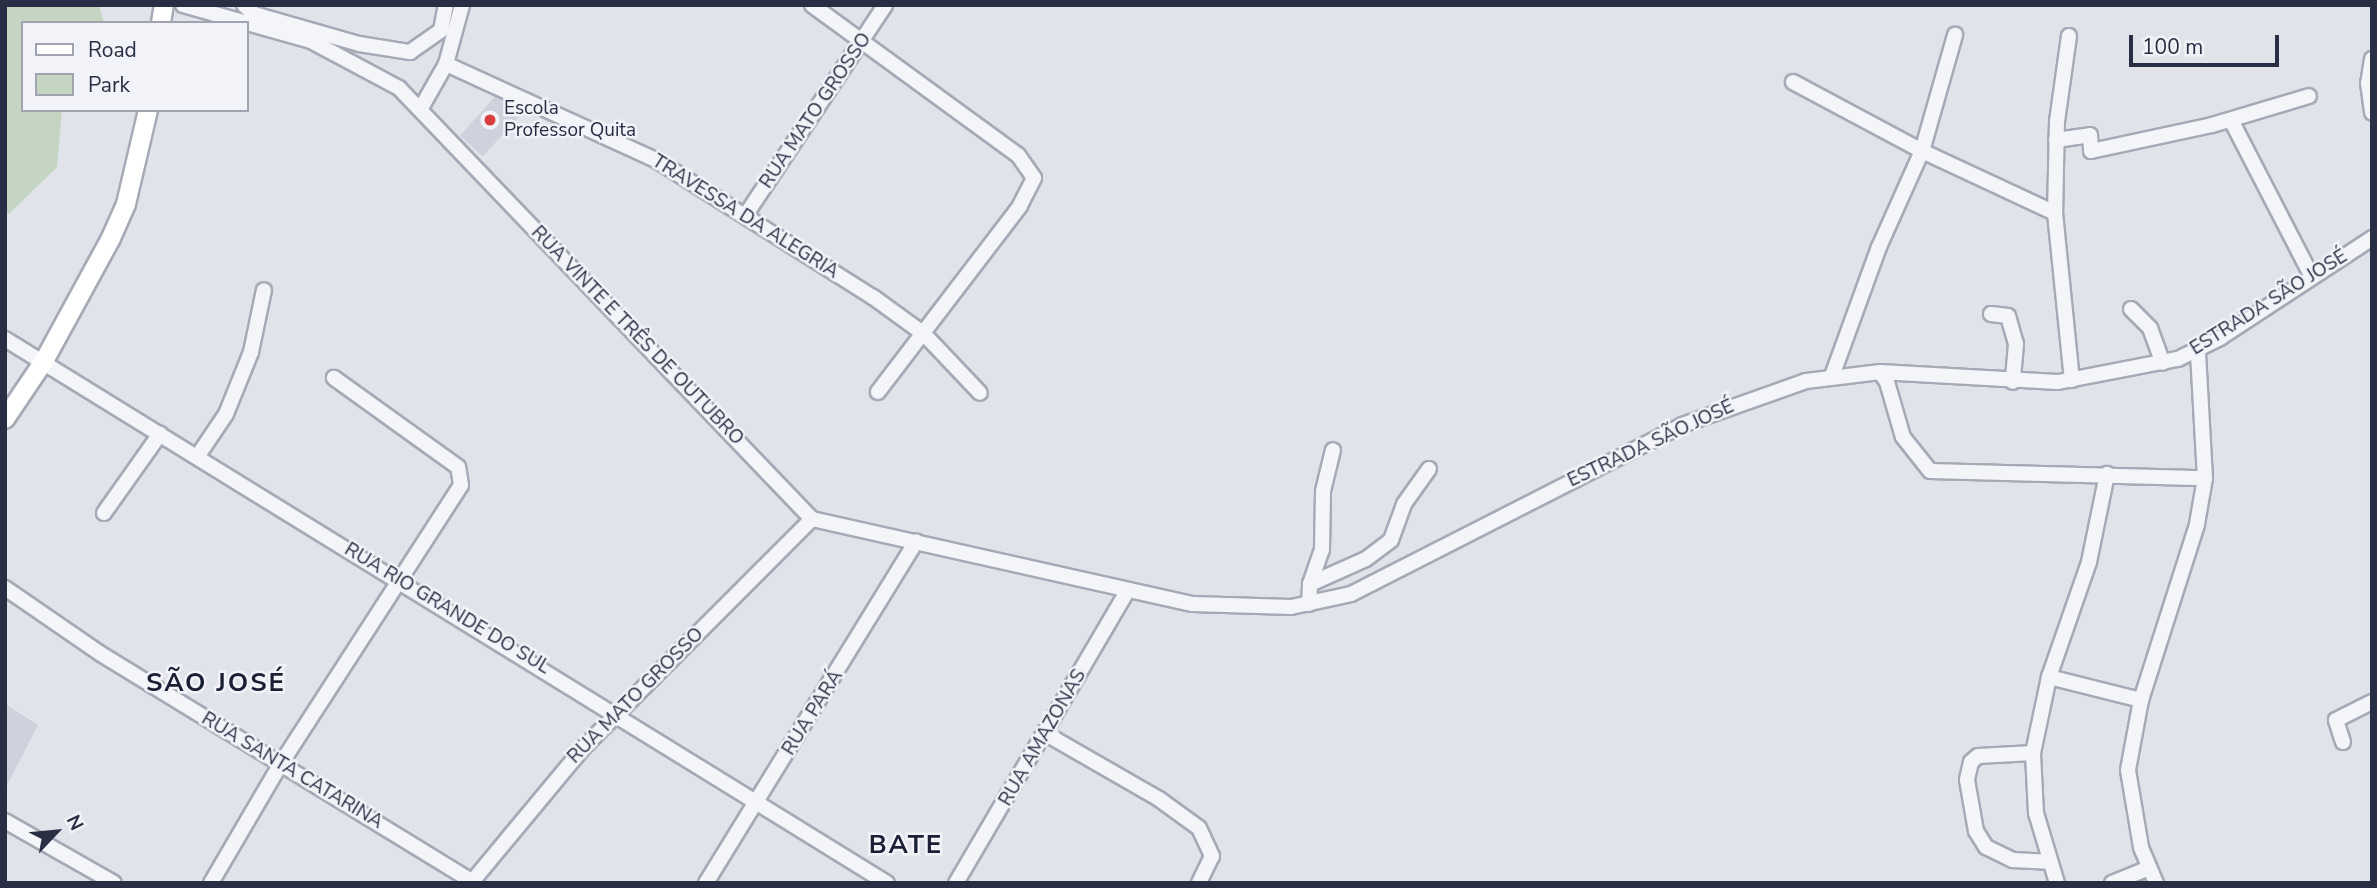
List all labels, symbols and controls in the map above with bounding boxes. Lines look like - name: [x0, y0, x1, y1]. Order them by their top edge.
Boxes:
- legend: [21, 21, 248, 112]
- scale bar: [2132, 21, 2282, 65]
- street label: RUA MATO GROSSO: [755, 29, 877, 193]
- text: 100 m: [2142, 33, 2203, 61]
- text: Road: [88, 36, 137, 64]
- text: Park: [88, 71, 130, 99]
- place label: Escola Professor Quita: [504, 98, 636, 142]
- marker: Escola Professor Quita: [482, 112, 498, 128]
- street label: TRAVESSA DA ALEGRIA: [647, 150, 843, 284]
- street label: RUA VINTE E TRÊS DE OUTUBRO: [526, 222, 748, 450]
- street label: ESTRADA SÃO JOSÉ: [2186, 245, 2352, 361]
- street label: ESTRADA SÃO JOSÉ: [1564, 395, 1738, 493]
- street label: RUA RIO GRANDE DO SUL: [340, 538, 554, 680]
- street label: RUA MATO GROSSO: [563, 623, 709, 769]
- street label: RUA PARÁ: [778, 666, 848, 760]
- street label: RUA AMAZONAS: [995, 666, 1091, 810]
- district label: SÃO JOSÉ: [147, 667, 285, 699]
- street label: RUA SANTA CATARINA: [197, 708, 387, 834]
- north arrow: [21, 797, 91, 867]
- text: N: [60, 811, 90, 835]
- district label: BATE: [869, 829, 943, 861]

